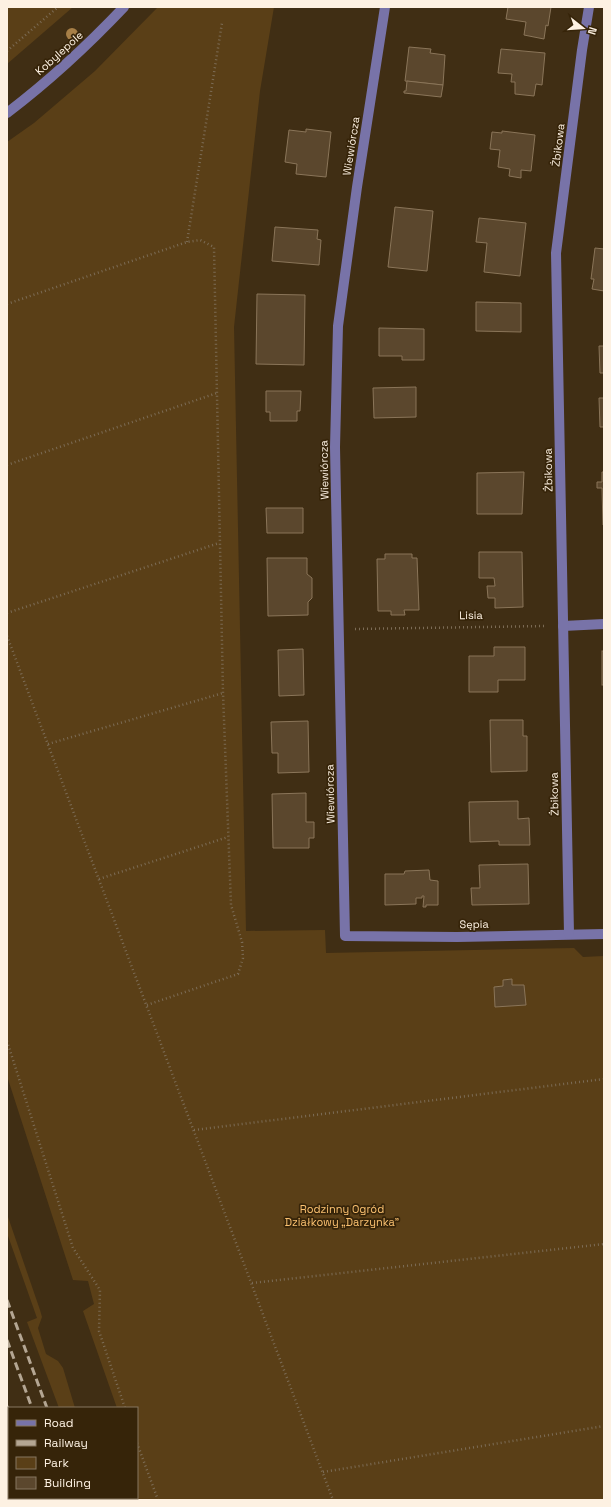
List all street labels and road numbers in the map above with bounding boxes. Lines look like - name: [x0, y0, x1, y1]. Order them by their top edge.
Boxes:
- street label: Kobylepole: [32, 28, 86, 78]
- street label: Wiewiórcza: [339, 115, 363, 176]
- street label: Żbikowa: [548, 122, 568, 167]
- street label: Wiewiórcza: [316, 440, 332, 500]
- street label: Żbikowa: [541, 447, 555, 492]
- street label: Lisia: [459, 608, 484, 622]
- street label: Wiewiórcza: [322, 764, 338, 824]
- street label: Żbikowa: [547, 771, 561, 816]
- street label: Sępia: [459, 917, 489, 931]

